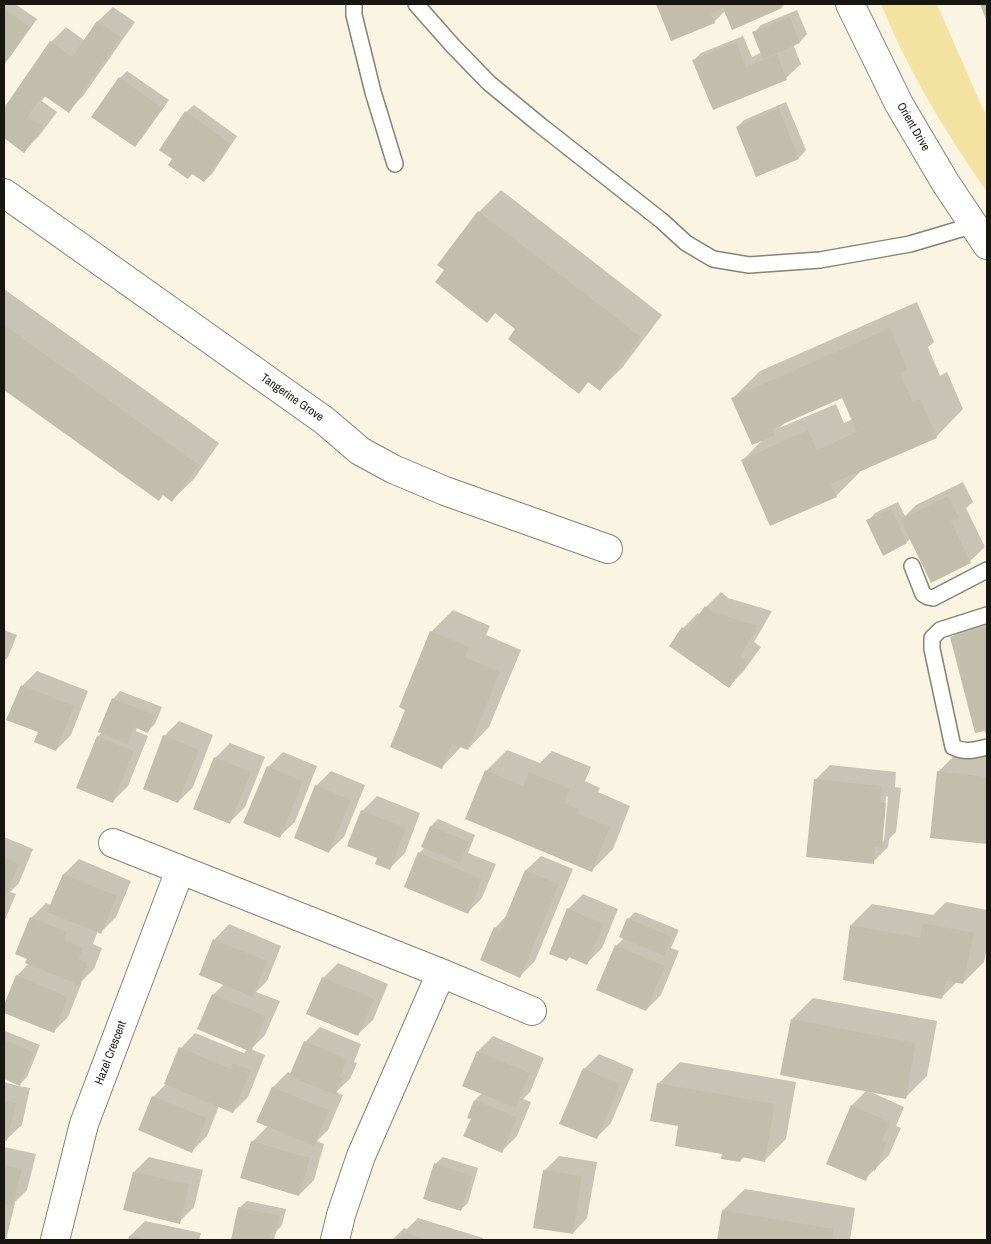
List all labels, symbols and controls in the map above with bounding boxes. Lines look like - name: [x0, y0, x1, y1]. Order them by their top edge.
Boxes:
- street label: Orient Drive: [893, 100, 933, 154]
- street label: Tangerine Grove: [258, 371, 326, 425]
- street label: Hazel Crescent: [92, 1019, 130, 1087]

